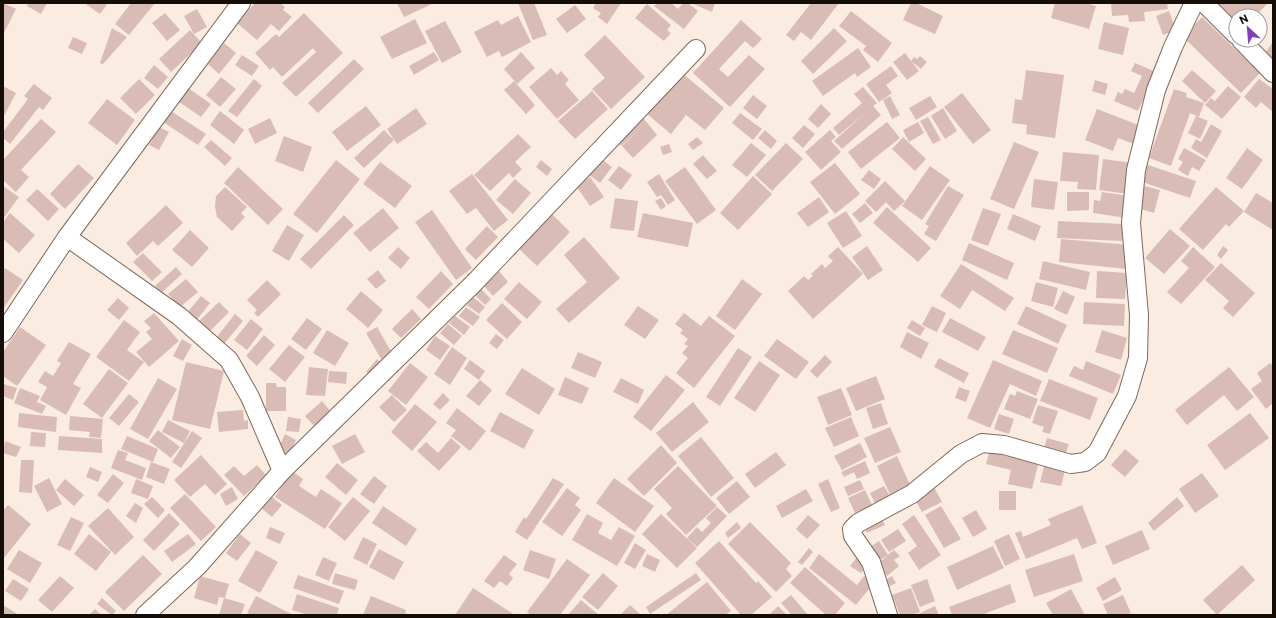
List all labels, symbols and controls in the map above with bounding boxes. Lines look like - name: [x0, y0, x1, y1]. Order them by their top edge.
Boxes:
- north arrow: [1228, 8, 1268, 48]
- text: N: [1237, 11, 1250, 26]

